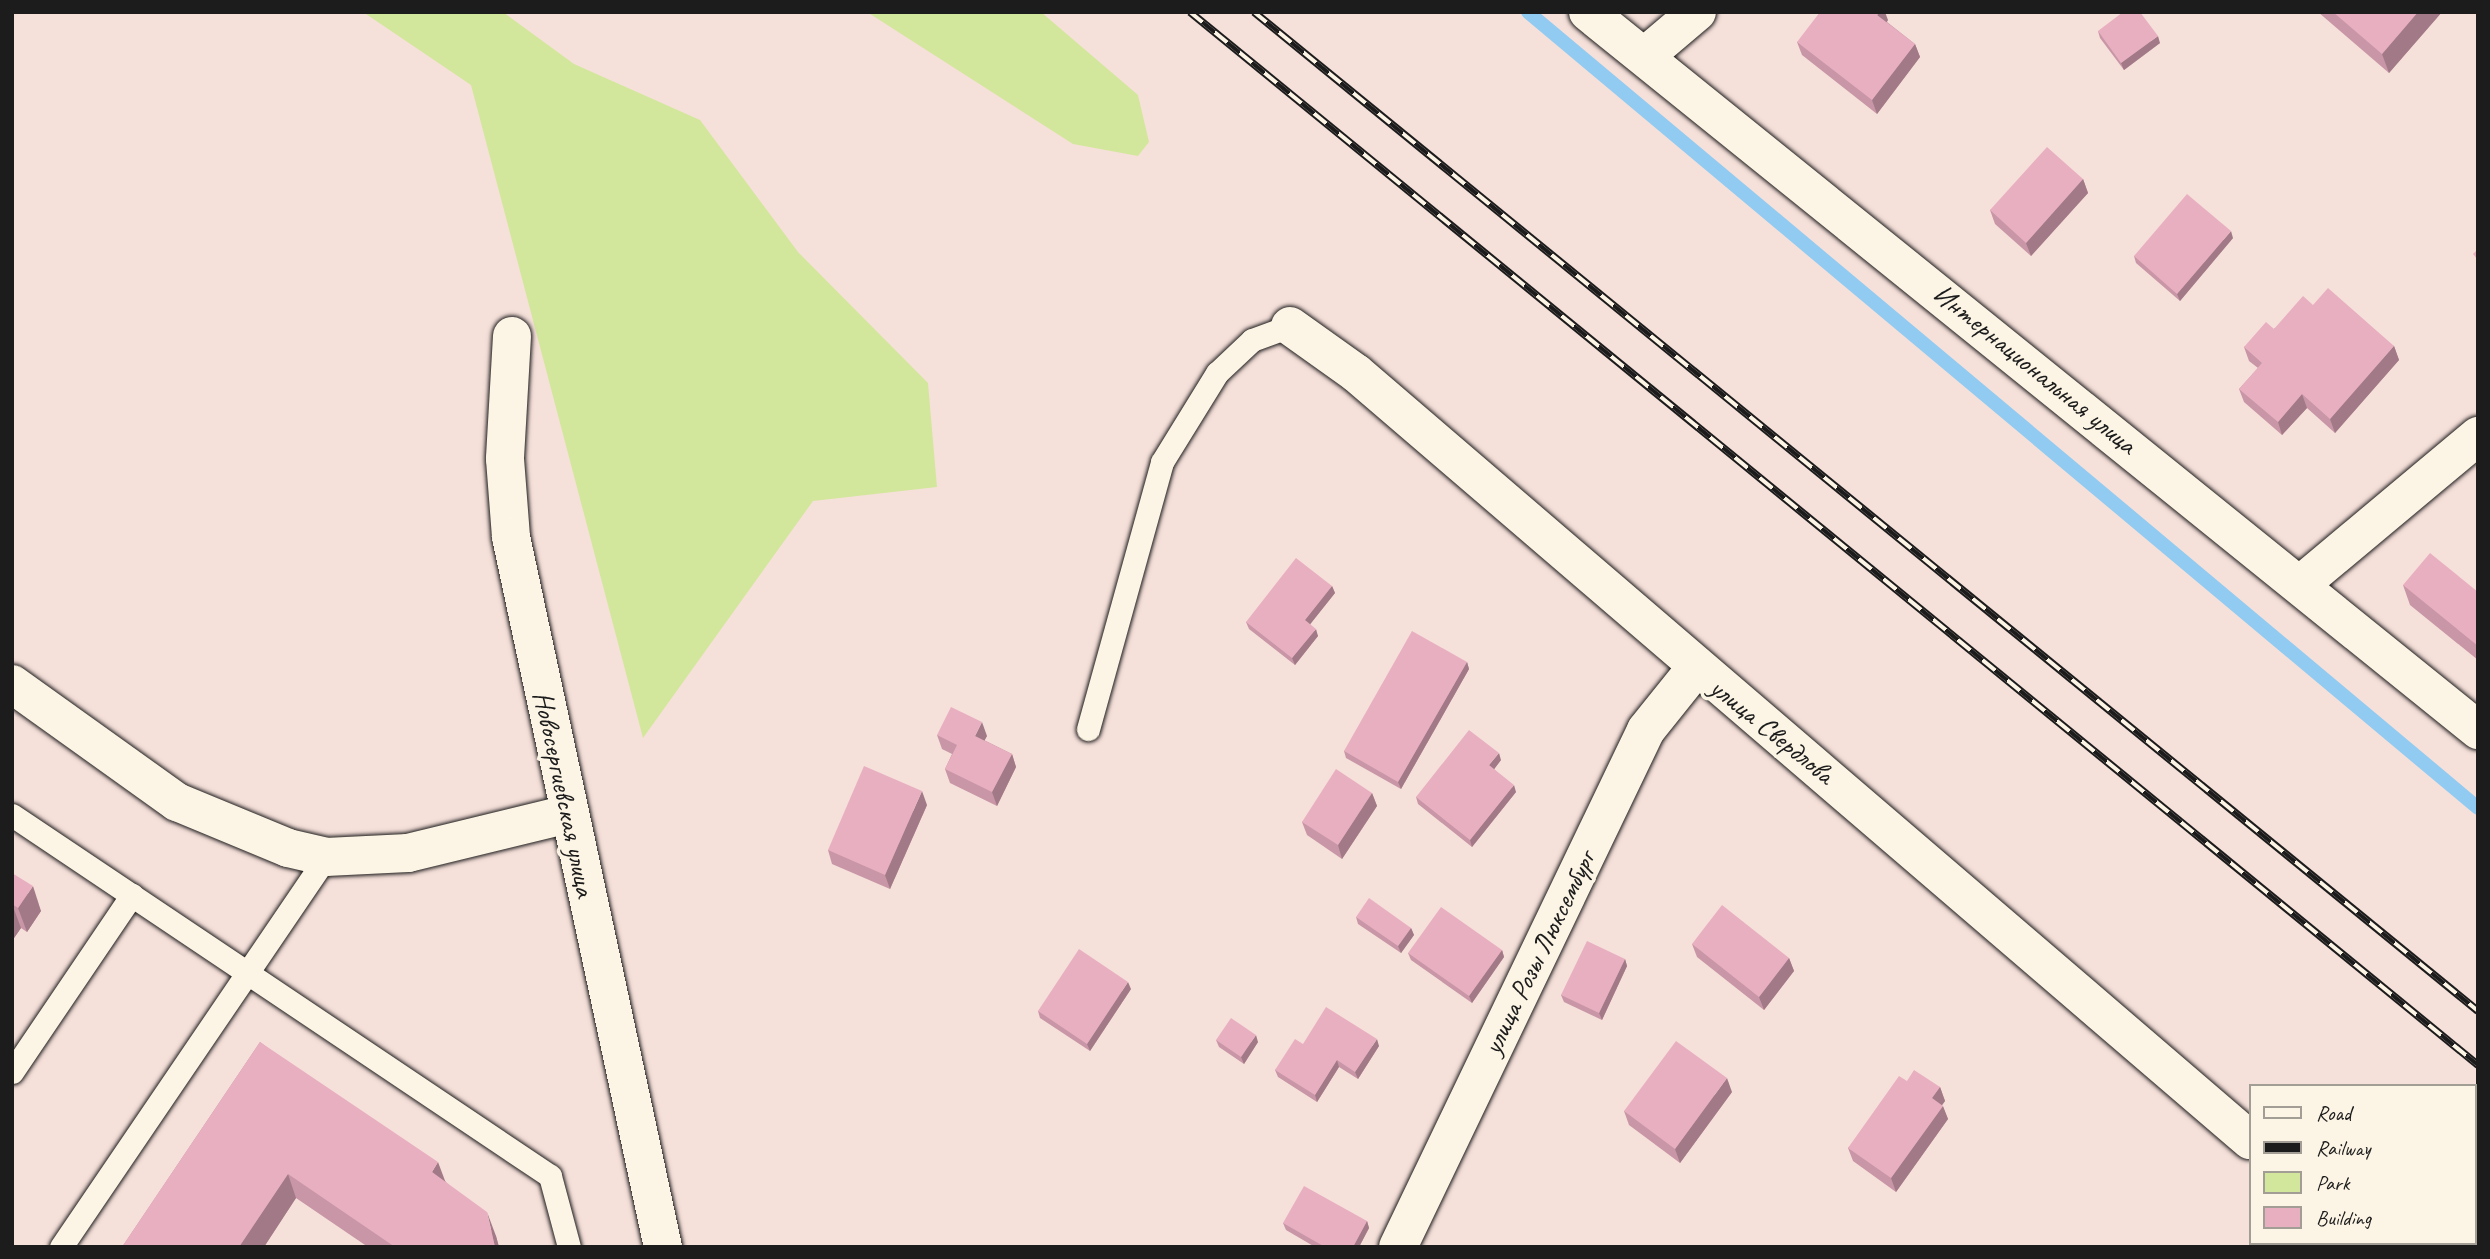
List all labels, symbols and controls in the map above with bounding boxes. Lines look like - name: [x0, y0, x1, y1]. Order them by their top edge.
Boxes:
- street label: Интернациональная улица: [1926, 276, 2144, 462]
- street label: улица Свердлова: [1703, 671, 1841, 791]
- street label: Новосергиевская улица: [526, 687, 602, 901]
- street label: улица Розы Люксембург: [1475, 846, 1603, 1060]
- legend: [2248, 1084, 2476, 1245]
- text: Road: [2316, 1100, 2351, 1126]
- text: Railway: [2316, 1135, 2370, 1161]
- text: Park: [2316, 1170, 2349, 1196]
- text: Building: [2316, 1205, 2371, 1231]

